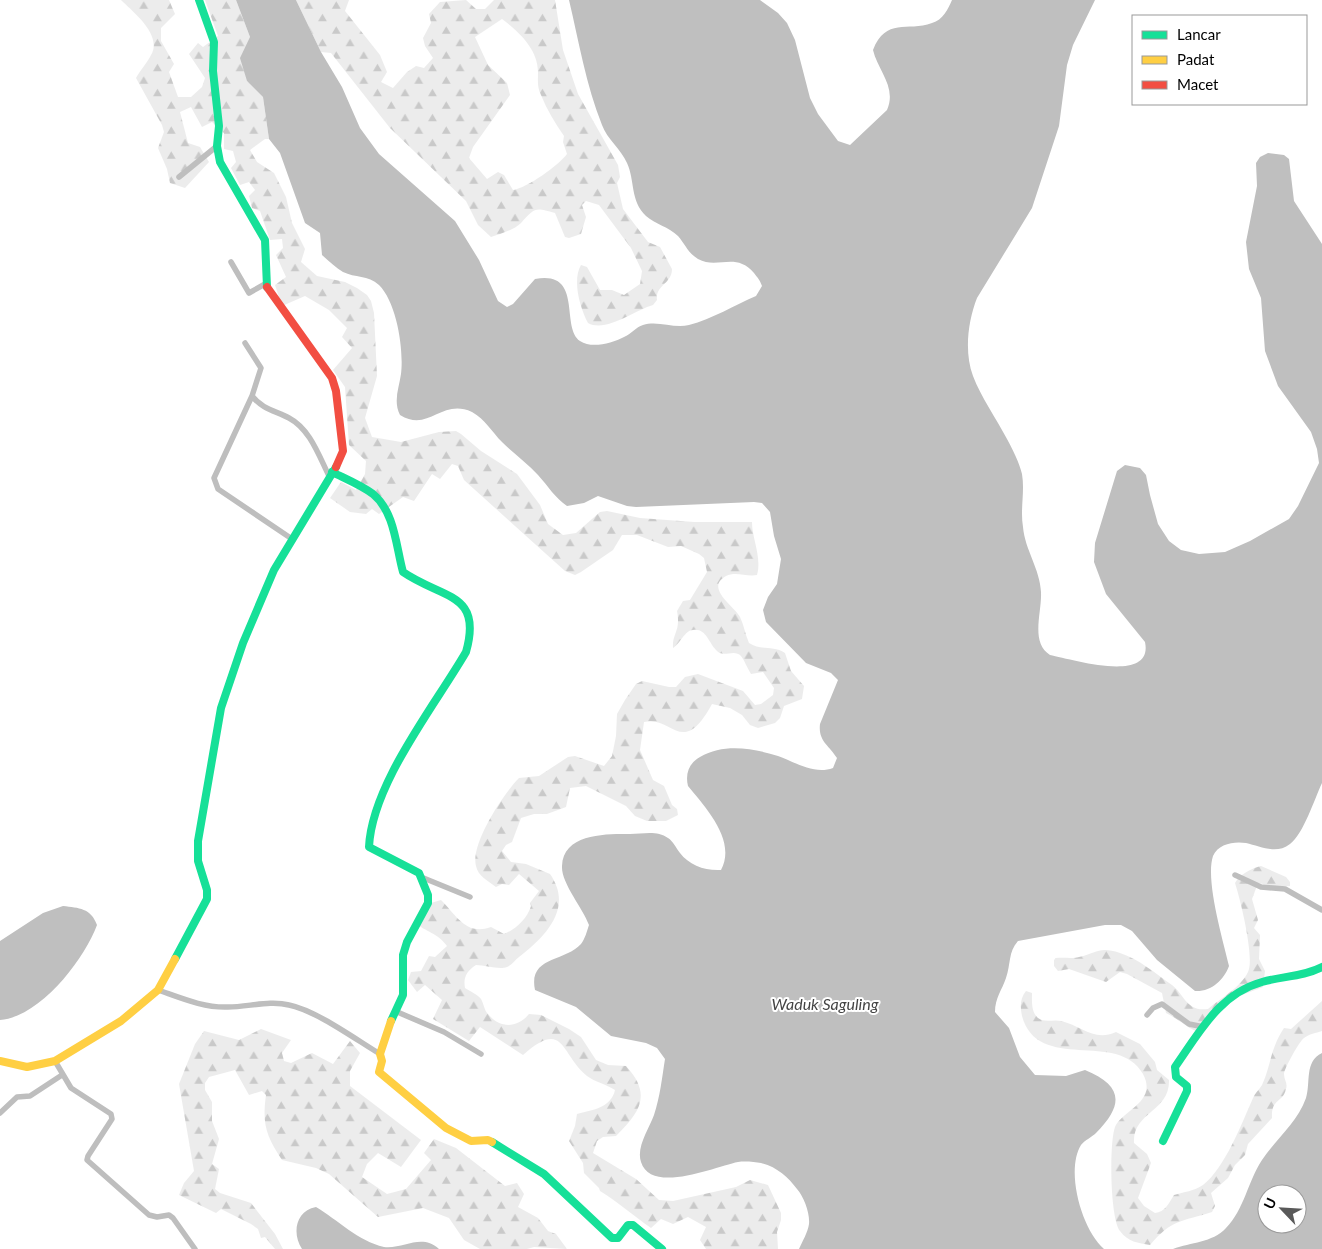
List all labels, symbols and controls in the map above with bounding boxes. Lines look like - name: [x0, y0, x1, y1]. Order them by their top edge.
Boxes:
- legend: [1132, 15, 1307, 105]
- text: Lancar: [1177, 25, 1221, 43]
- text: Padat: [1177, 50, 1215, 68]
- text: Macet: [1177, 75, 1219, 93]
- water label: Waduk Saguling: [772, 994, 879, 1013]
- north arrow: [1257, 1184, 1307, 1234]
- text: U: [1260, 1195, 1280, 1212]

